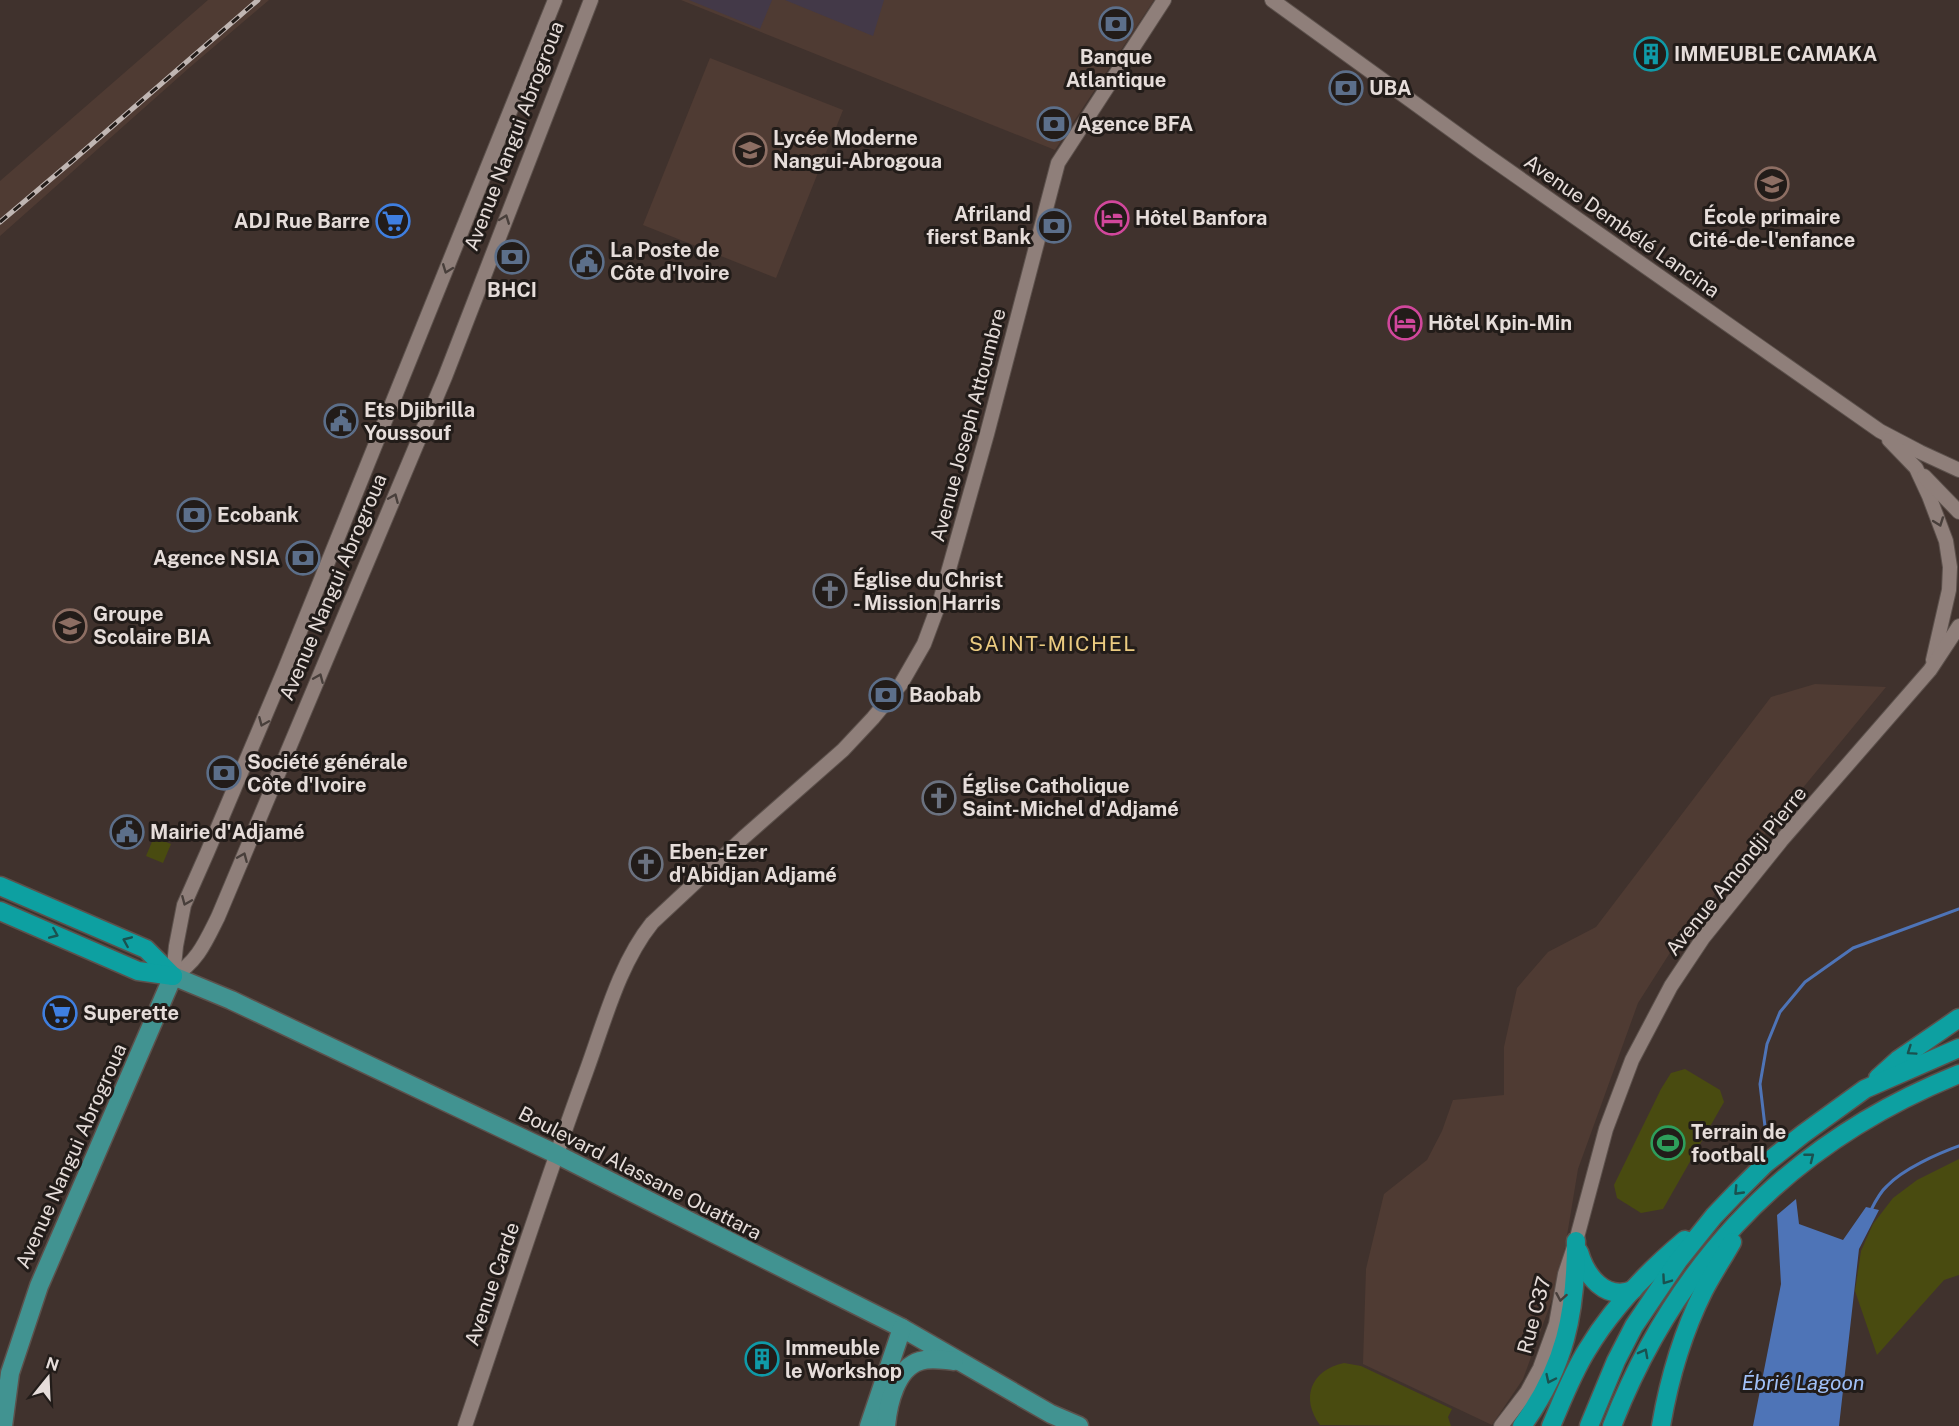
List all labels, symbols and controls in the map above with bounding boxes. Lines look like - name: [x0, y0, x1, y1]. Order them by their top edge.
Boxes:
- bank icon: Banque Atlantique: [1098, 6, 1134, 42]
- street label: Avenue Nangui Abrogroua: [459, 18, 569, 254]
- building icon: IMMEUBLE CAMAKA: [1633, 36, 1669, 72]
- place label: IMMEUBLE CAMAKA: [1674, 42, 1877, 66]
- place label: Banque Atlantique: [1066, 45, 1166, 92]
- bank icon: UBA: [1328, 70, 1364, 106]
- place label: UBA: [1369, 76, 1412, 100]
- bank icon: Agence BFA: [1036, 106, 1072, 142]
- place label: Agence BFA: [1077, 112, 1193, 136]
- place label: Lycée Moderne Nangui-Abrogoua: [773, 126, 942, 173]
- school or university icon: Lycée Moderne Nangui-Abrogoua: [732, 132, 768, 168]
- street label: Avenue Dembélé Lancina: [1520, 149, 1724, 303]
- school or university icon: École primaire Cité-de-l'enfance: [1754, 166, 1790, 202]
- hotel icon: Hôtel Banfora: [1094, 200, 1130, 236]
- place label: Afriland fierst Bank: [926, 202, 1031, 249]
- supermarket icon: ADJ Rue Barre: [375, 203, 411, 239]
- place label: École primaire Cité-de-l'enfance: [1689, 204, 1855, 252]
- place label: Hôtel Banfora: [1135, 206, 1267, 230]
- bank icon: Afriland fierst Bank: [1036, 208, 1072, 244]
- place label: ADJ Rue Barre: [234, 209, 370, 233]
- one-way arrow: [498, 214, 510, 225]
- place label: La Poste de Côte d'Ivoire: [610, 238, 730, 285]
- bank icon: BHCI: [494, 239, 530, 275]
- public building icon: La Poste de Côte d'Ivoire: [569, 244, 605, 280]
- one-way arrow: [442, 263, 455, 274]
- place label: BHCI: [487, 278, 537, 302]
- hotel icon: Hôtel Kpin-Min: [1387, 305, 1423, 341]
- street label: Avenue Joseph Attoumbre: [925, 306, 1011, 544]
- place label: Hôtel Kpin-Min: [1428, 311, 1572, 335]
- place label: Ets Djibrilla Youssouf: [364, 398, 475, 445]
- public building icon: Ets Djibrilla Youssouf: [323, 403, 359, 439]
- street label: Avenue Nangui Abrogroua: [274, 470, 392, 704]
- one-way arrow: [387, 493, 399, 504]
- bank icon: Ecobank: [176, 497, 212, 533]
- place label: Ecobank: [217, 503, 299, 527]
- one-way arrow: [1932, 516, 1945, 526]
- bank icon: Agence NSIA: [285, 540, 321, 576]
- place label: Agence NSIA: [153, 546, 280, 570]
- place label: Église du Christ - Mission Harris: [853, 567, 1003, 615]
- church icon: Église du Christ - Mission Harris: [812, 573, 848, 609]
- place label: Groupe Scolaire BIA: [93, 602, 211, 649]
- school or university icon: Groupe Scolaire BIA: [52, 608, 88, 644]
- district label: SAINT-MICHEL: [969, 631, 1137, 656]
- one-way arrow: [312, 673, 324, 684]
- bank icon: Baobab: [868, 677, 904, 713]
- place label: Baobab: [909, 683, 981, 707]
- one-way arrow: [258, 715, 270, 726]
- place label: Société générale Côte d'Ivoire: [247, 750, 408, 797]
- bank icon: Société générale Côte d'Ivoire: [206, 755, 242, 791]
- place label: Église Catholique Saint-Michel d'Adjamé: [962, 773, 1179, 821]
- church icon: Église Catholique Saint-Michel d'Adjamé: [921, 780, 957, 816]
- street label: Avenue Amondji Pierre: [1660, 782, 1812, 960]
- public building icon: Mairie d'Adjamé: [109, 814, 145, 850]
- place label: Mairie d'Adjamé: [150, 820, 305, 844]
- place label: Eben-Ezer d'Abidjan Adjamé: [669, 840, 837, 887]
- church icon: Eben-Ezer d'Abidjan Adjamé: [628, 846, 664, 882]
- one-way arrow: [236, 853, 248, 864]
- one-way arrow: [181, 895, 193, 906]
- one-way arrow: [47, 927, 58, 939]
- one-way arrow: [122, 936, 133, 948]
- supermarket icon: Superette: [42, 995, 78, 1031]
- place label: Superette: [83, 1001, 179, 1025]
- street label: Avenue Nangui Abrogroua: [10, 1040, 132, 1272]
- one-way arrow: [1906, 1044, 1917, 1055]
- street label: Boulevard Alassane Ouattara: [514, 1101, 766, 1245]
- place label: Terrain de football: [1691, 1120, 1786, 1167]
- sports icon: Terrain de football: [1650, 1125, 1686, 1161]
- one-way arrow: [1803, 1154, 1814, 1165]
- one-way arrow: [1734, 1183, 1745, 1194]
- street label: Avenue Carde: [460, 1219, 524, 1349]
- one-way arrow: [1662, 1273, 1673, 1284]
- street label: Rue C37: [1512, 1274, 1556, 1356]
- one-way arrow: [1555, 1292, 1568, 1302]
- place label: Immeuble le Workshop: [785, 1336, 902, 1383]
- building icon: Immeuble le Workshop: [744, 1341, 780, 1377]
- north arrow: [18, 1348, 78, 1408]
- one-way arrow: [1637, 1349, 1649, 1360]
- text: N: [44, 1353, 61, 1375]
- water label: Ébrié Lagoon: [1741, 1370, 1865, 1395]
- one-way arrow: [1546, 1373, 1558, 1384]

